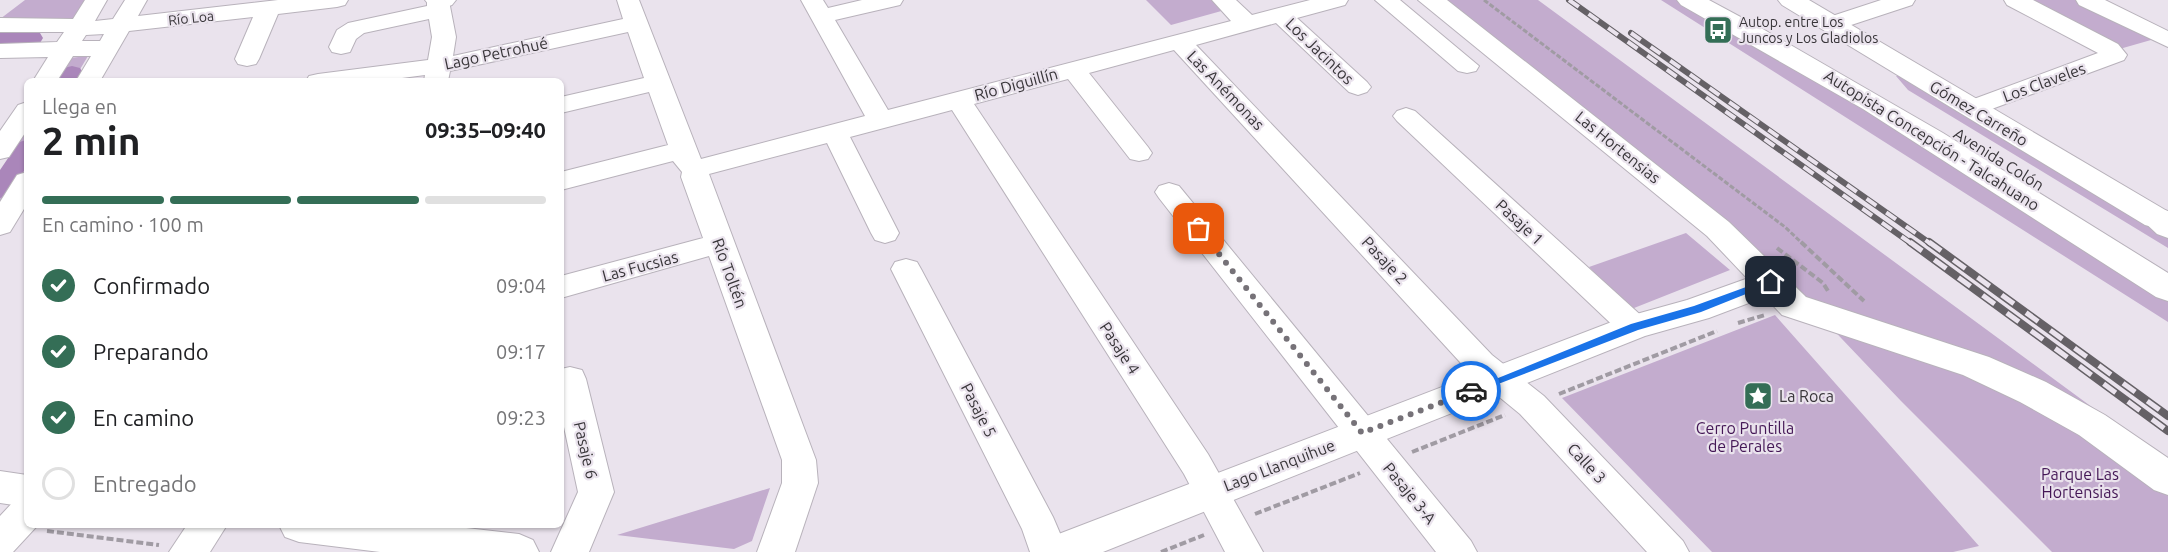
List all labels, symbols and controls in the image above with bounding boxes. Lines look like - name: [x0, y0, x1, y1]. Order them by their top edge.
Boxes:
- street label: Río Loa: [167, 8, 215, 28]
- street label: Los Jacintos: [1282, 14, 1358, 88]
- bus stop icon: Autop. entre Los Juncos y Los Gladiolos: [1702, 14, 1734, 46]
- place label: Autop. entre Los Juncos y Los Gladiolos: [1739, 14, 1878, 46]
- street label: Lago Petrohué: [443, 33, 549, 73]
- street label: Las Anémonas: [1184, 47, 1268, 133]
- street label: Los Claveles: [2000, 59, 2088, 105]
- street label: Río Diguillín: [972, 64, 1060, 104]
- street label: Autopista Concepción - Talcahuano: [1821, 66, 2043, 214]
- street label: Gómez Carreño: [1927, 77, 2031, 149]
- text: Llega en: [42, 95, 117, 118]
- street label: Las Hortensias: [1572, 107, 1664, 187]
- text: 09:35–09:40: [425, 117, 546, 142]
- text: 2 min: [42, 119, 141, 162]
- street label: Avenida Colón: [1951, 124, 2047, 194]
- street label: Pasaje 1: [1493, 196, 1547, 248]
- pin: [1173, 203, 1224, 254]
- icon: bag: [1182, 212, 1215, 245]
- text: En camino · 100 m: [42, 213, 204, 236]
- street label: Pasaje 2: [1359, 233, 1411, 287]
- street label: Río Toltén: [709, 236, 751, 310]
- street label: Las Fucsias: [600, 247, 680, 285]
- pin: [1745, 256, 1796, 307]
- icon: home: [1754, 265, 1787, 298]
- icon: check: [42, 269, 75, 302]
- text: Confirmado: [93, 273, 210, 298]
- text: 09:04: [496, 274, 546, 297]
- street label: Pasaje 4: [1097, 319, 1143, 377]
- icon: check: [42, 335, 75, 368]
- text: Preparando: [93, 339, 209, 364]
- text: 09:17: [496, 340, 546, 363]
- courier: [1441, 361, 1501, 421]
- icon: car: [1455, 375, 1488, 408]
- street label: Pasaje 5: [958, 380, 1000, 440]
- place icon: La Roca: [1742, 380, 1774, 412]
- place label: La Roca: [1779, 387, 1834, 405]
- icon: check: [42, 401, 75, 434]
- text: En camino: [93, 405, 194, 430]
- text: 09:23: [496, 406, 546, 429]
- park label: Cerro Puntilla de Perales: [1696, 419, 1794, 455]
- street label: Pasaje 6: [571, 420, 601, 480]
- street label: Lago Llanquihue: [1221, 435, 1337, 495]
- street label: Calle 3: [1564, 439, 1610, 487]
- street label: Pasaje 3-A: [1380, 459, 1440, 528]
- park label: Parque Las Hortensias: [2041, 465, 2119, 501]
- text: Entregado: [93, 471, 197, 496]

